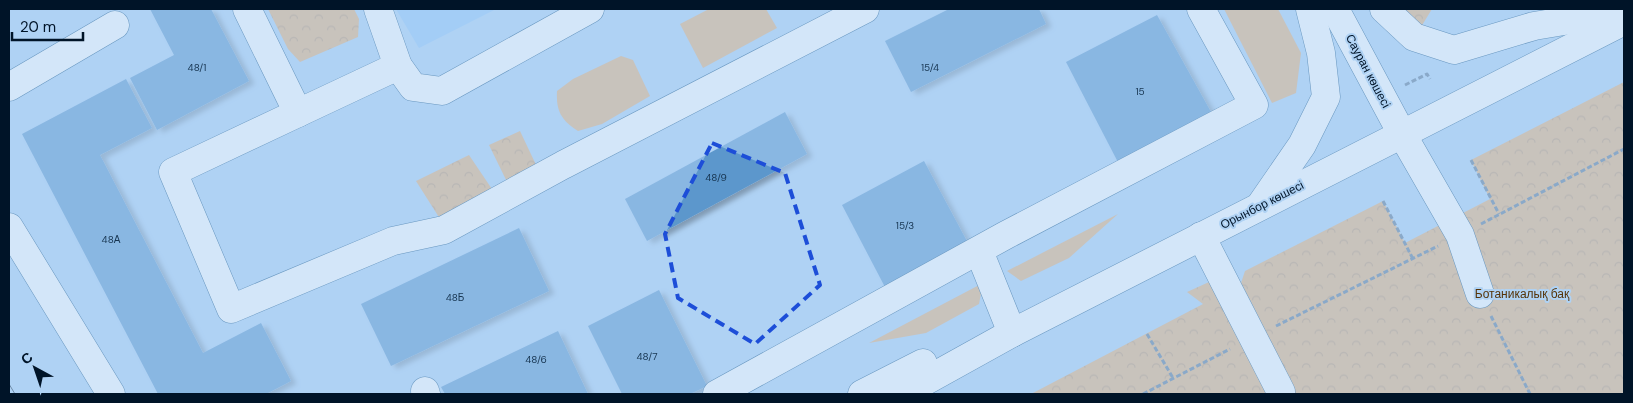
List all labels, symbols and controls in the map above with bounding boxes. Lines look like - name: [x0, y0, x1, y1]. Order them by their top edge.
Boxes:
- scale bar: [12, 10, 84, 42]
- text: 20 m: [20, 17, 56, 37]
- street label: Сауран көшесі: [1342, 31, 1394, 111]
- house number: 48/1: [188, 61, 206, 74]
- house number: 15/4: [921, 61, 939, 74]
- house number: 15: [1135, 85, 1145, 98]
- house number: 48/9: [705, 171, 727, 184]
- street label: Орынбор көшесі: [1218, 177, 1306, 233]
- house number: 15/3: [896, 219, 914, 232]
- house number: 48А: [102, 233, 121, 246]
- park label: Ботаникалық бақ: [1475, 286, 1570, 302]
- house number: 48Б: [446, 291, 465, 304]
- north arrow: [10, 343, 60, 393]
- text: С: [17, 348, 36, 368]
- house number: 48/7: [636, 350, 658, 363]
- house number: 48/6: [525, 353, 547, 366]

